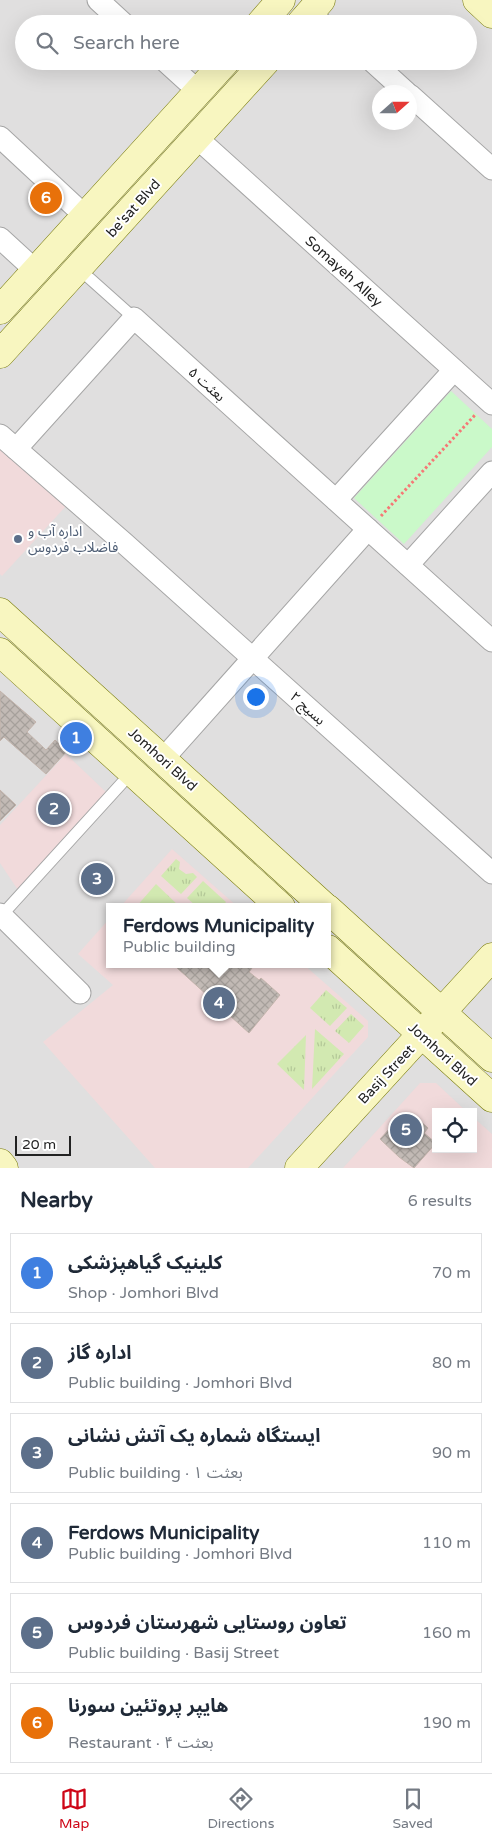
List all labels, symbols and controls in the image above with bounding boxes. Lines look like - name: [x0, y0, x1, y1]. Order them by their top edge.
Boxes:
- search box: [15, 15, 477, 70]
- icon: search: [33, 29, 61, 57]
- text: Search here: [73, 32, 180, 54]
- north arrow: [372, 85, 417, 130]
- street label: be'sat Blvd: [103, 176, 164, 241]
- pin: 6: [30, 179, 62, 217]
- street label: Somayeh Alley: [302, 232, 386, 311]
- street label: بعثت ۵: [185, 364, 229, 405]
- place label: اداره آب و فاضلاب فردوس: [28, 523, 118, 556]
- marker: اداره آب و فاضلاب فردوس: [12, 533, 24, 545]
- your location: [243, 684, 269, 710]
- street label: بسیج ۲: [285, 688, 329, 730]
- pin: 1: [60, 719, 92, 757]
- street label: Jomhori Blvd: [125, 724, 201, 795]
- pin: 2: [38, 790, 70, 828]
- pin: 3: [81, 860, 113, 898]
- popup: [106, 903, 331, 968]
- text: Ferdows Municipality: [123, 915, 314, 937]
- text: Public building: [123, 937, 236, 957]
- pin: 4: [203, 984, 235, 1022]
- street label: Jomhori Blvd: [405, 1019, 481, 1090]
- street label: Basij Street: [355, 1041, 419, 1108]
- map controls: [432, 1108, 477, 1153]
- button: locate: [432, 1108, 477, 1153]
- pin: 5: [390, 1111, 422, 1149]
- scale bar: [15, 1133, 71, 1156]
- text: 20 m: [22, 1136, 56, 1153]
- text: Nearby: [20, 1188, 93, 1213]
- text: 6 results: [408, 1191, 472, 1211]
- text: کلینیک گیاهپزشکی: [68, 1252, 222, 1274]
- text: 1: [32, 1263, 42, 1283]
- text: 70 m: [432, 1263, 471, 1283]
- text: Shop · Jomhori Blvd: [68, 1283, 219, 1303]
- text: اداره گاز: [68, 1342, 132, 1364]
- text: 2: [32, 1353, 42, 1373]
- text: 80 m: [432, 1353, 471, 1373]
- text: Public building · Jomhori Blvd: [68, 1373, 292, 1393]
- text: ایستگاه شماره یک آتش نشانی: [68, 1425, 320, 1447]
- text: 3: [32, 1443, 42, 1463]
- text: 90 m: [432, 1443, 471, 1463]
- text: Public building · بعثت ۱: [68, 1463, 243, 1483]
- text: Ferdows Municipality: [68, 1522, 259, 1544]
- text: 4: [32, 1533, 42, 1553]
- text: 110 m: [422, 1533, 471, 1553]
- text: Public building · Jomhori Blvd: [68, 1544, 292, 1564]
- text: تعاون روستایی شهرستان فردوس: [68, 1612, 347, 1634]
- text: 5: [32, 1623, 42, 1643]
- text: 160 m: [422, 1623, 471, 1643]
- text: Public building · Basij Street: [68, 1643, 279, 1663]
- text: هایپر پروتئین سورنا: [68, 1695, 229, 1717]
- text: 6: [32, 1713, 42, 1733]
- text: 190 m: [422, 1713, 471, 1733]
- text: Restaurant · بعثت ۴: [68, 1733, 214, 1753]
- tab: Map: [59, 1785, 89, 1832]
- tab: Directions: [207, 1785, 274, 1832]
- tab: Saved: [392, 1785, 433, 1832]

